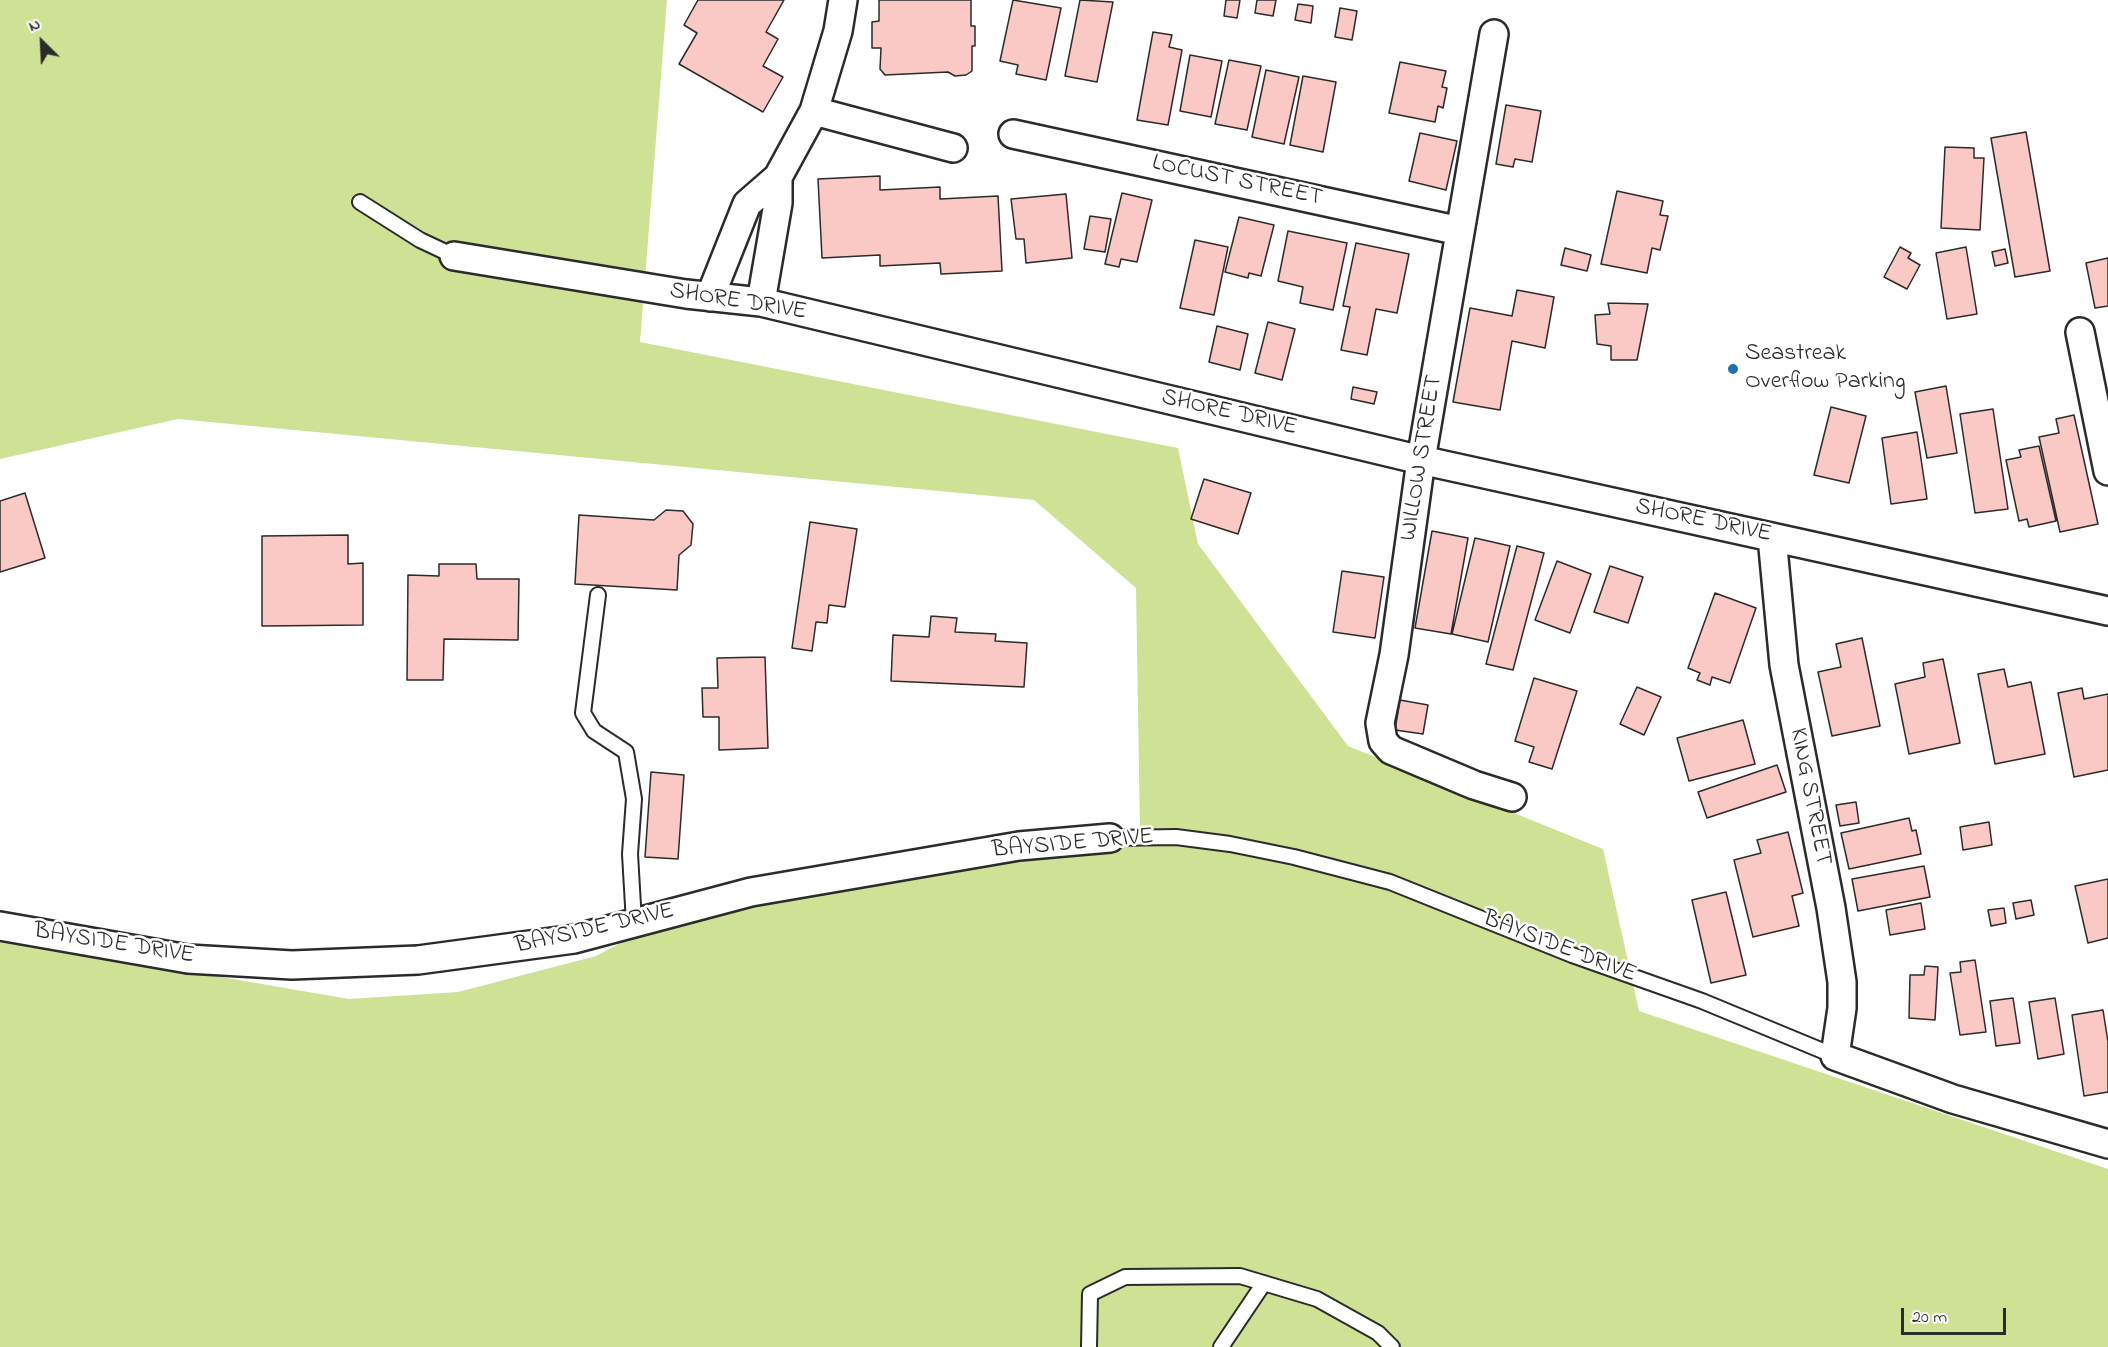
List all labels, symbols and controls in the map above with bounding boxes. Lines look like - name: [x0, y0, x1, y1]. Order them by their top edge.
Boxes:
- north arrow: [12, 12, 72, 72]
- text: N: [25, 12, 44, 39]
- street label: LOCUST STREET: [1149, 150, 1325, 214]
- street label: SHORE DRIVE: [667, 278, 809, 328]
- place label: Seastreak Overflow Parking: [1745, 341, 1906, 397]
- marker: Seastreak Overflow Parking: [1726, 362, 1740, 376]
- street label: WILLOW STREET: [1396, 373, 1450, 543]
- street label: SHORE DRIVE: [1158, 384, 1300, 444]
- street label: SHORE DRIVE: [1632, 494, 1774, 550]
- street label: KING STREET: [1782, 726, 1836, 868]
- street label: BAYSIDE DRIVE: [991, 824, 1155, 866]
- street label: BAYSIDE DRIVE: [513, 898, 677, 962]
- street label: BAYSIDE DRIVE: [1478, 906, 1640, 990]
- street label: BAYSIDE DRIVE: [32, 918, 196, 972]
- scale bar: [1904, 1296, 2009, 1334]
- text: 20 m: [1912, 1305, 1947, 1331]

